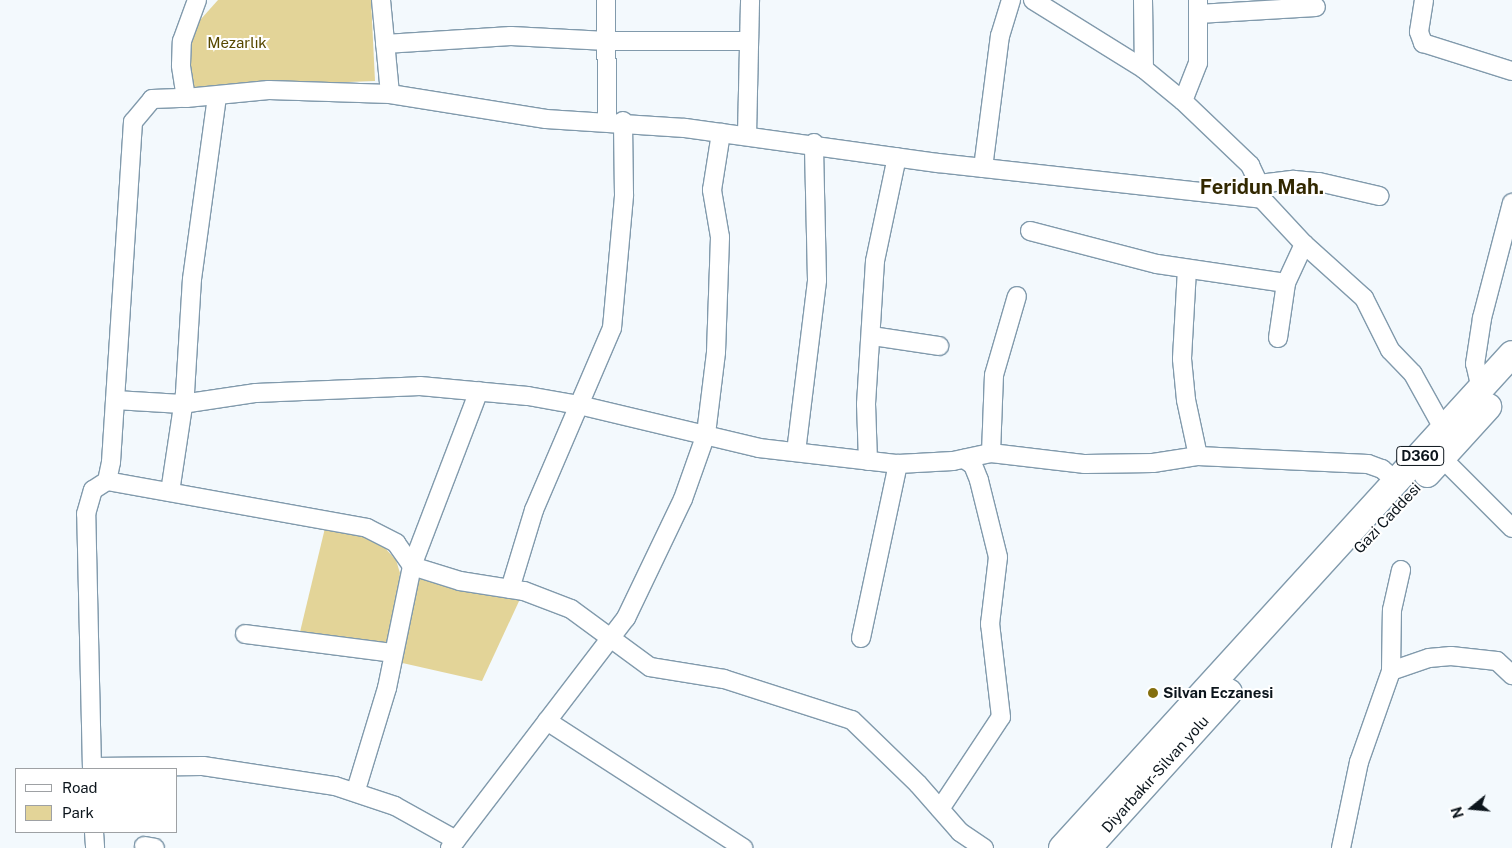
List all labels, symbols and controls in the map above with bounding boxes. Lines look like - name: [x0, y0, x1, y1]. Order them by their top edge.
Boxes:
- park label: Mezarlık: [207, 34, 267, 52]
- district label: Feridun Mah.: [1200, 175, 1324, 199]
- road number: D360: [1395, 444, 1445, 468]
- street label: Gazi Caddesi: [1350, 479, 1424, 557]
- place label: Silvan Eczanesi: [1163, 684, 1273, 702]
- marker: Silvan Eczanesi: [1147, 687, 1159, 699]
- street label: Diyarbakır-Silvan yolu: [1098, 712, 1212, 836]
- legend: [15, 768, 178, 833]
- text: Road: [62, 779, 98, 796]
- north arrow: [1447, 783, 1497, 833]
- text: Park: [62, 804, 94, 821]
- text: N: [1448, 805, 1467, 820]

